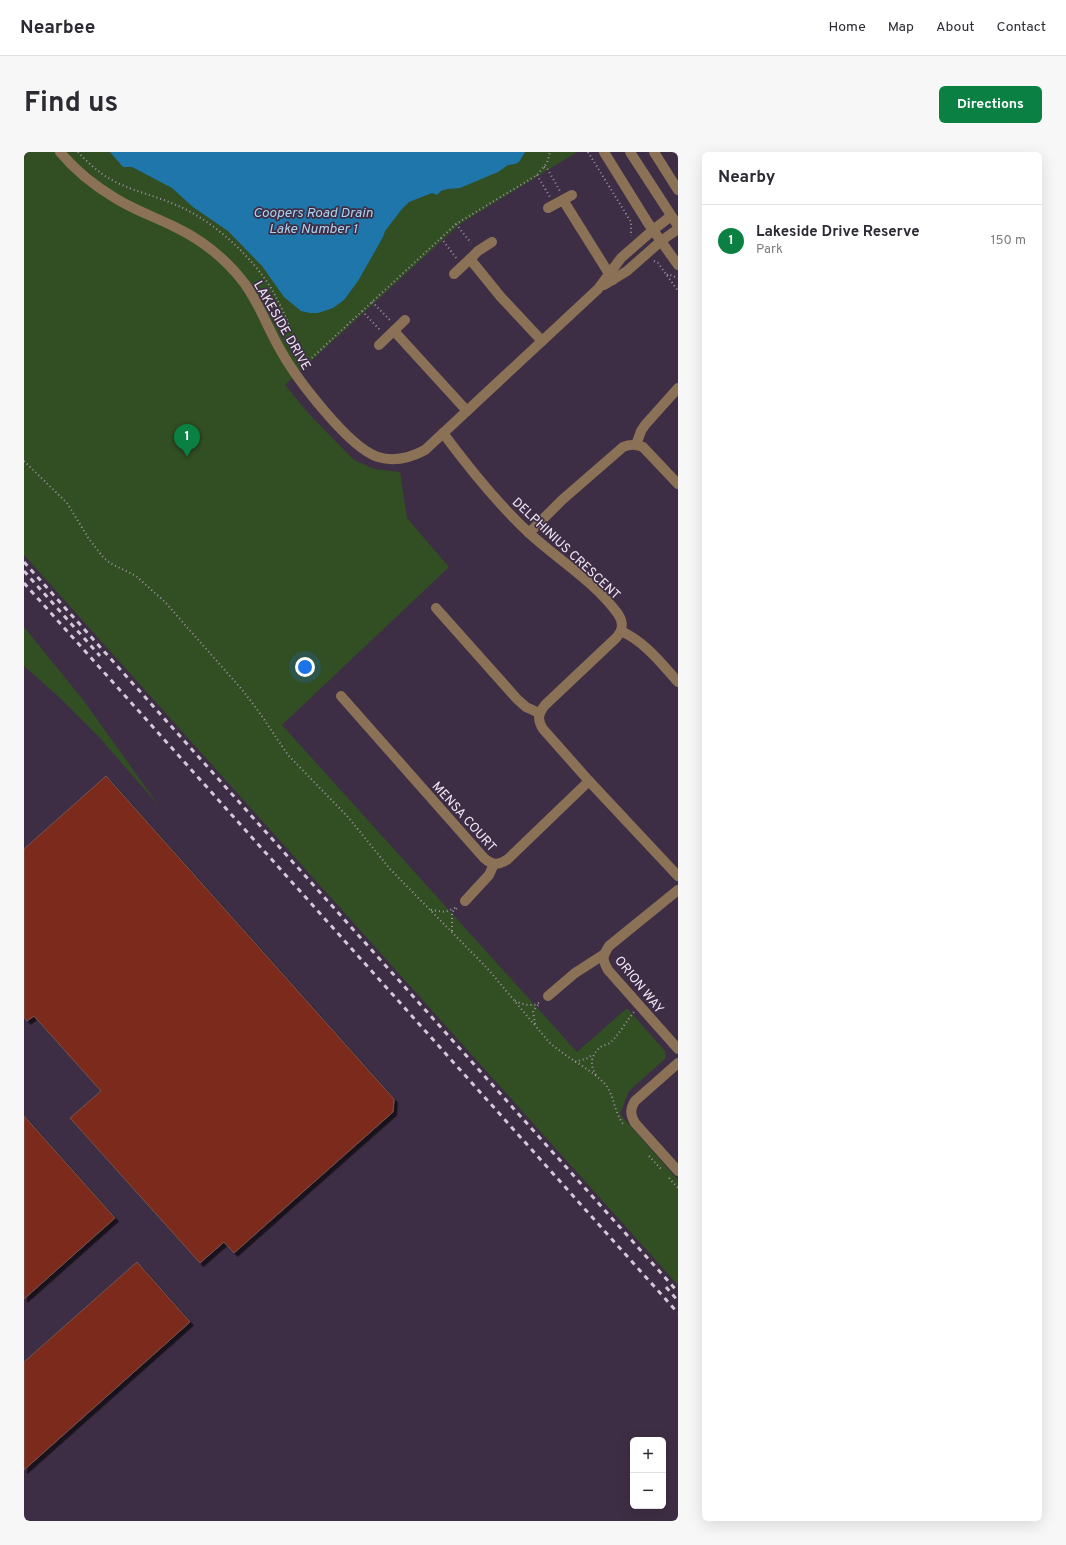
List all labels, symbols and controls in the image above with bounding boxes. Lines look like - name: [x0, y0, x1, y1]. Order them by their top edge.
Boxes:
- text: Nearbee: [20, 16, 95, 40]
- text: Home: [829, 19, 866, 36]
- text: Map: [888, 19, 914, 36]
- text: About: [936, 19, 975, 36]
- text: Contact: [997, 19, 1046, 36]
- text: Find us: [24, 86, 118, 122]
- button: Directions: [939, 86, 1042, 123]
- text: Nearby: [718, 167, 775, 189]
- water label: Coopers Road Drain Lake Number 1: [253, 205, 373, 238]
- text: Lakeside Drive Reserve: [756, 223, 920, 242]
- text: 1: [728, 233, 734, 249]
- text: 150 m: [991, 233, 1026, 249]
- text: Park: [756, 242, 783, 258]
- street label: LAKESIDE DRIVE: [249, 279, 313, 373]
- pin: 1: [174, 424, 200, 457]
- street label: DELPHINIUS CRESCENT: [508, 495, 623, 604]
- your location: [295, 657, 315, 677]
- street label: MENSA COURT: [428, 779, 499, 856]
- street label: ORION WAY: [610, 953, 667, 1017]
- map controls: [630, 1437, 666, 1509]
- button: +: [630, 1437, 666, 1473]
- button: −: [630, 1473, 666, 1509]

